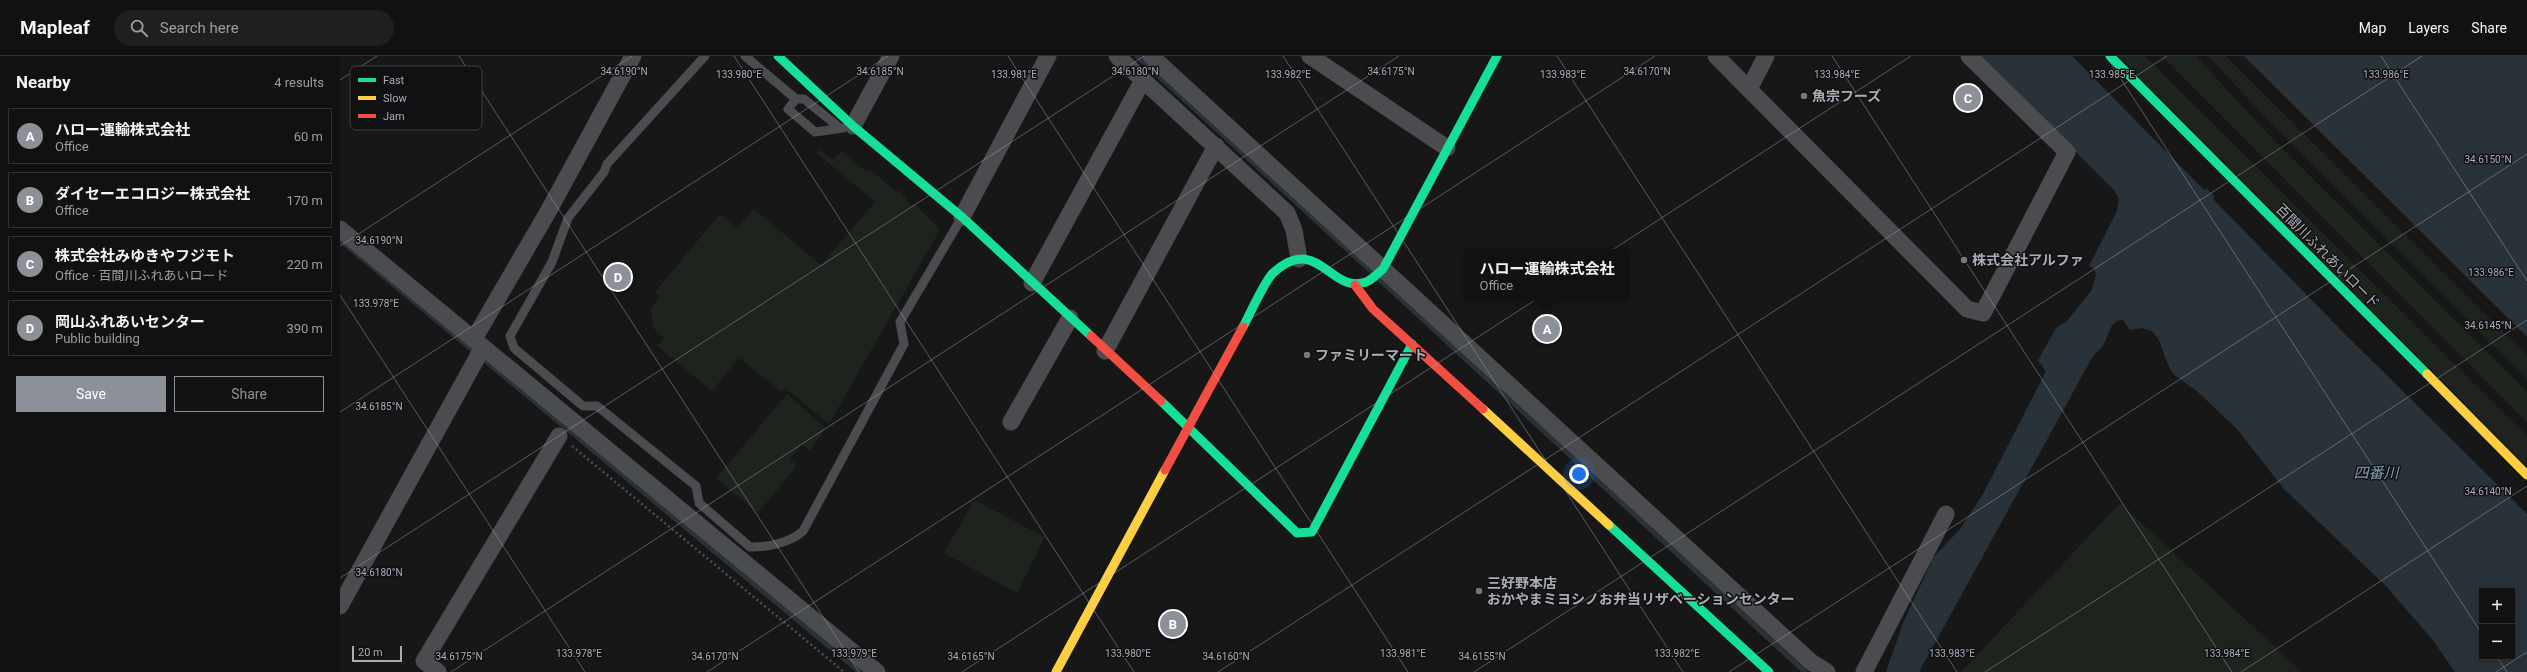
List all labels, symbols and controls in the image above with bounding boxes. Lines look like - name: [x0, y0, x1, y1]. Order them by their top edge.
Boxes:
- search box: [114, 10, 394, 46]
- text: Mapleaf: [20, 16, 90, 39]
- icon: search: [128, 17, 150, 39]
- text: Search here: [160, 19, 239, 37]
- text: Map: [2359, 20, 2386, 36]
- text: Layers: [2408, 20, 2449, 36]
- text: Share: [2471, 20, 2507, 36]
- legend: [350, 66, 482, 130]
- text: 34.6190°N: [600, 66, 648, 77]
- text: 34.6185°N: [856, 66, 904, 77]
- text: 34.6180°N: [1111, 66, 1159, 77]
- text: 34.6175°N: [1367, 66, 1415, 77]
- text: 34.6170°N: [1623, 66, 1671, 77]
- text: 133.980°E: [716, 69, 762, 80]
- text: 133.981°E: [991, 69, 1037, 80]
- text: 133.982°E: [1265, 69, 1311, 80]
- text: 133.983°E: [1540, 69, 1586, 80]
- text: 133.984°E: [1814, 69, 1860, 80]
- text: 133.985°E: [2089, 69, 2135, 80]
- text: 133.986°E: [2363, 69, 2409, 80]
- text: Nearby: [16, 72, 71, 92]
- text: Fast: [383, 74, 405, 87]
- text: 4 results: [274, 75, 324, 90]
- pin: C: [1955, 83, 1981, 113]
- place label: 魚宗フーズ: [1812, 88, 1881, 104]
- marker: 魚宗フーズ: [1799, 91, 1809, 101]
- text: Slow: [383, 92, 407, 105]
- text: Jam: [383, 110, 405, 123]
- text: ハロー運輸株式会社: [55, 121, 190, 139]
- text: A: [26, 129, 34, 144]
- text: 60 m: [294, 129, 323, 144]
- text: Office: [55, 139, 89, 154]
- text: 34.6150°N: [2464, 154, 2512, 165]
- text: ダイセーエコロジー株式会社: [55, 185, 250, 203]
- text: B: [26, 193, 34, 208]
- text: 170 m: [286, 193, 323, 208]
- street label: 百間川ふれあいロード: [2273, 201, 2383, 311]
- text: Office: [55, 203, 89, 218]
- text: 34.6190°N: [355, 235, 403, 246]
- text: 株式会社みゆきやフジモト: [55, 247, 235, 265]
- popup: [1465, 249, 1629, 301]
- place label: 株式会社アルファ: [1972, 252, 2084, 268]
- marker: 株式会社アルファ: [1959, 255, 1969, 265]
- text: C: [26, 257, 34, 272]
- text: 220 m: [286, 257, 323, 272]
- text: ハロー運輸株式会社: [1479, 260, 1615, 278]
- pin: D: [605, 262, 631, 292]
- text: 133.986°E: [2468, 267, 2514, 278]
- text: Office · 百間川ふれあいロード: [55, 268, 229, 283]
- text: Office: [1479, 278, 1513, 293]
- text: 133.978°E: [353, 298, 399, 309]
- text: 岡山ふれあいセンター: [55, 313, 205, 331]
- pin: A: [1534, 314, 1560, 344]
- text: 34.6145°N: [2464, 320, 2512, 331]
- text: D: [26, 321, 34, 336]
- text: 390 m: [286, 321, 323, 336]
- text: Public building: [55, 331, 140, 346]
- place label: ファミリーマート: [1315, 347, 1427, 363]
- marker: ファミリーマート: [1302, 350, 1312, 360]
- button: Save: [16, 376, 166, 412]
- button: Share: [174, 376, 324, 412]
- text: 34.6185°N: [355, 401, 403, 412]
- your location: [1569, 464, 1589, 484]
- water label: 四番川: [2353, 464, 2400, 482]
- text: 34.6140°N: [2464, 486, 2512, 497]
- text: 34.6180°N: [355, 567, 403, 578]
- place label: 三好野本店 おかやまミヨシノお弁当リザベーションセンター: [1487, 575, 1795, 607]
- marker: 三好野本店 おかやまミヨシノお弁当リザベーションセンター: [1474, 586, 1484, 596]
- map controls: [2479, 588, 2515, 660]
- button: +: [2479, 588, 2515, 624]
- pin: B: [1160, 609, 1186, 639]
- button: −: [2479, 624, 2515, 660]
- scale bar: [352, 644, 402, 663]
- text: 20 m: [358, 646, 383, 659]
- text: 133.978°E: [556, 648, 602, 659]
- text: 133.979°E: [831, 648, 877, 659]
- text: 133.980°E: [1105, 648, 1151, 659]
- text: 133.981°E: [1380, 648, 1426, 659]
- text: 133.982°E: [1654, 648, 1700, 659]
- text: 133.983°E: [1929, 648, 1975, 659]
- text: 133.984°E: [2204, 648, 2250, 659]
- text: 34.6175°N: [435, 651, 483, 662]
- text: 34.6170°N: [691, 651, 739, 662]
- text: 34.6165°N: [947, 651, 995, 662]
- text: 34.6160°N: [1202, 651, 1250, 662]
- text: 34.6155°N: [1458, 651, 1506, 662]

